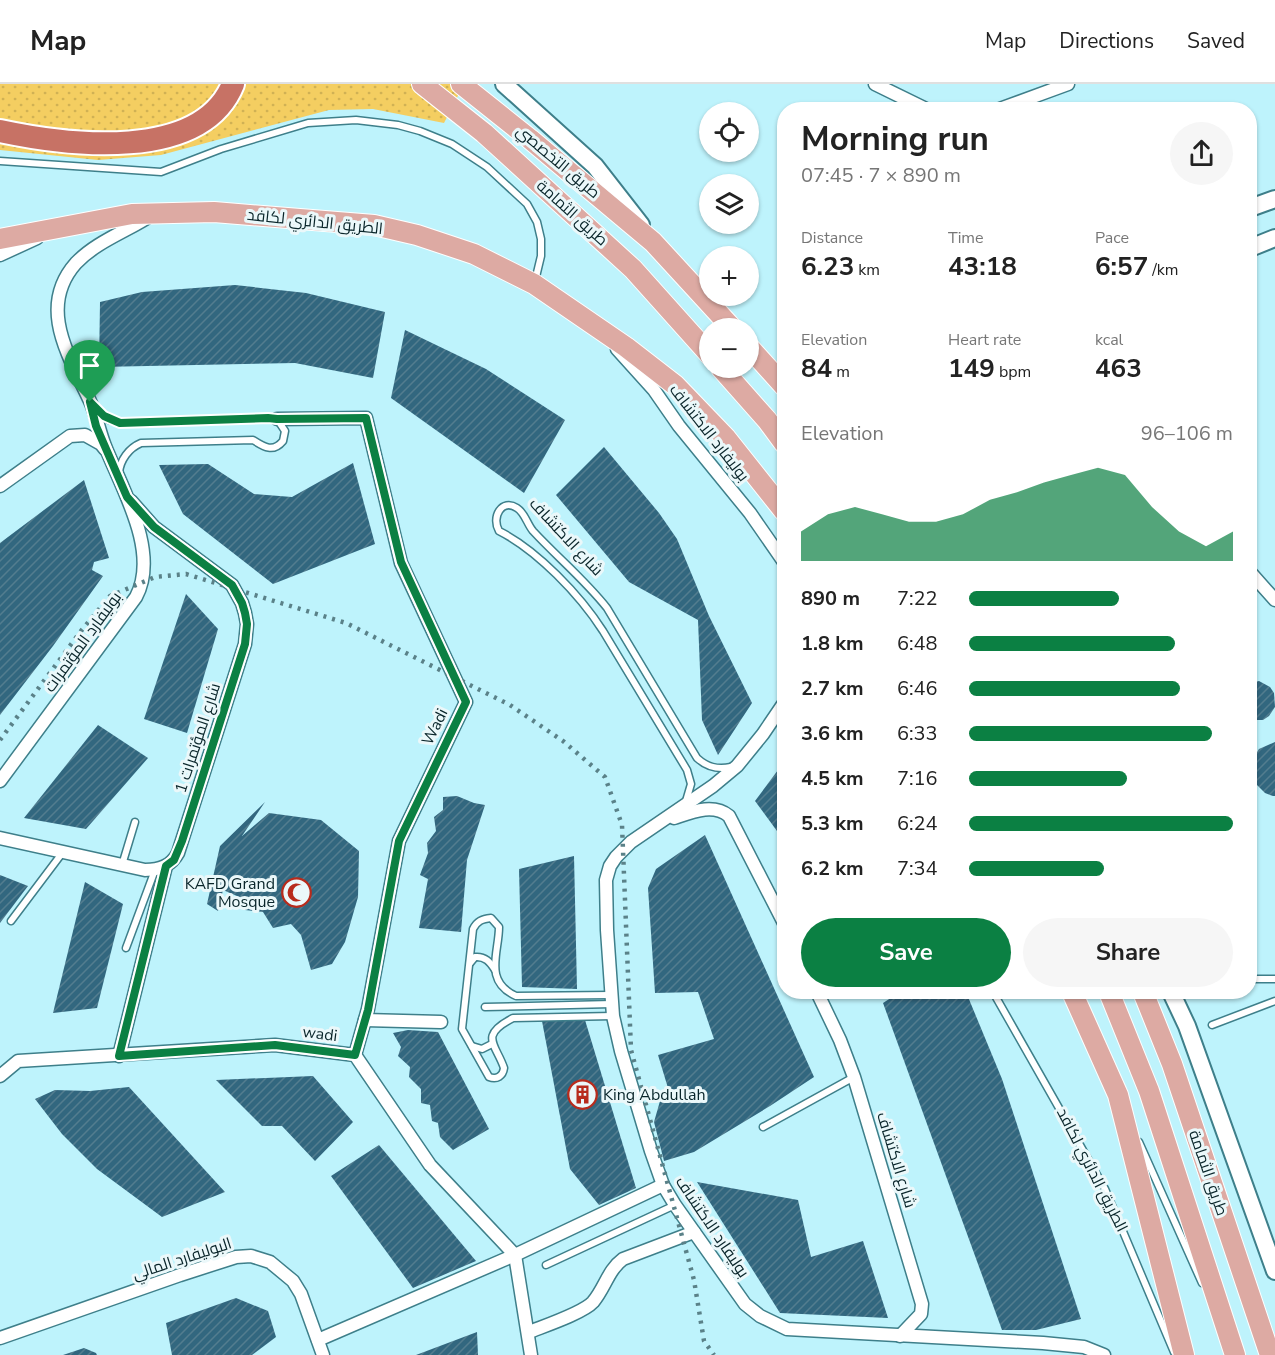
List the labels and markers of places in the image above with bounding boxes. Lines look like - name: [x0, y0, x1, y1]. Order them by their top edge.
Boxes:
- pin: [64, 340, 115, 402]
- place label: KAFD Grand Mosque: [185, 873, 275, 913]
- mosque icon: KAFD Grand Mosque: [280, 877, 312, 909]
- building icon: King Abdullah: [566, 1079, 598, 1111]
- place label: King Abdullah: [603, 1084, 706, 1106]

